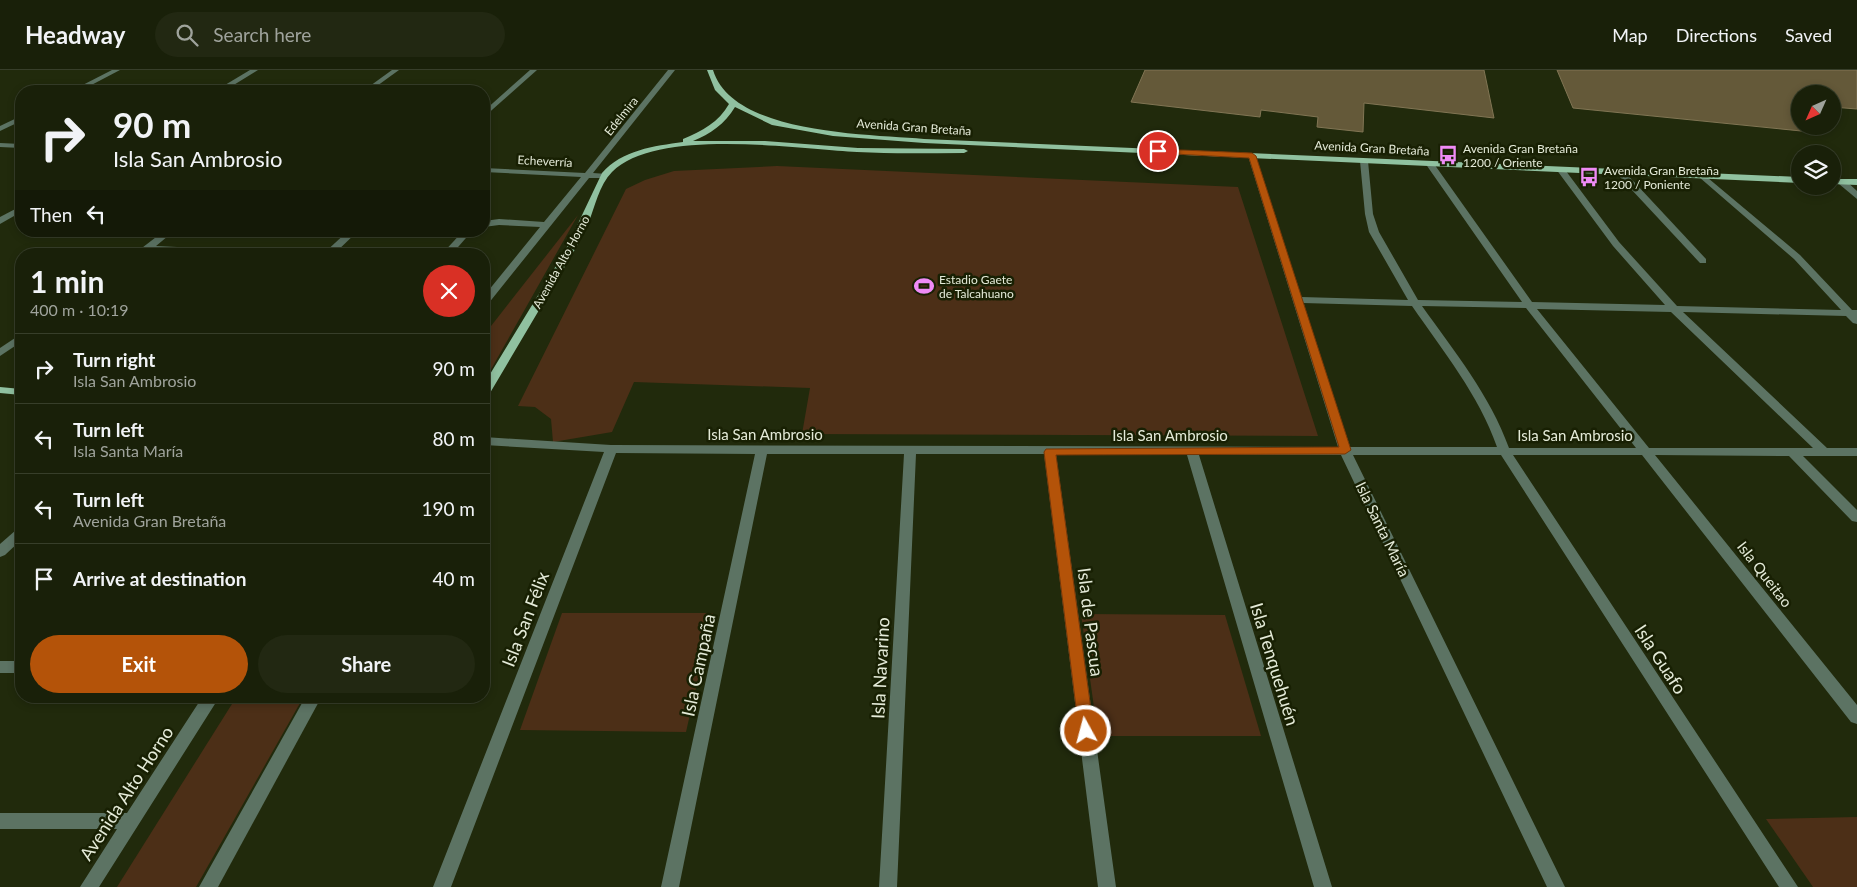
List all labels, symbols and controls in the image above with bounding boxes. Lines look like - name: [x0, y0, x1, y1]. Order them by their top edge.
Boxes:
- search box: [155, 12, 505, 57]
- text: Headway: [25, 20, 125, 49]
- icon: search: [173, 21, 201, 49]
- text: Search here: [213, 23, 311, 46]
- text: Map: [1612, 24, 1648, 46]
- text: Directions: [1676, 24, 1757, 46]
- text: Saved: [1785, 24, 1832, 46]
- north arrow: [1791, 85, 1841, 135]
- map controls: [1791, 85, 1841, 195]
- street label: Edelmira: [601, 94, 641, 138]
- text: 90 m: [113, 103, 191, 145]
- icon: right: [30, 105, 95, 170]
- street label: Avenida Gran Bretaña: [856, 116, 972, 138]
- pin: [1137, 130, 1179, 172]
- icon: arrive: [1144, 137, 1172, 165]
- street label: Avenida Gran Bretaña: [1314, 138, 1430, 159]
- place label: Avenida Gran Bretaña 1200 / Oriente: [1463, 141, 1578, 170]
- bus stop icon: Avenida Gran Bretaña 1200 / Oriente: [1437, 144, 1459, 166]
- text: Isla San Ambrosio: [113, 145, 283, 172]
- button: layers: [1791, 145, 1841, 195]
- street label: Echeverría: [517, 152, 573, 170]
- place label: Avenida Gran Bretaña 1200 / Poniente: [1604, 163, 1719, 192]
- bus stop icon: Avenida Gran Bretaña 1200 / Poniente: [1578, 166, 1600, 188]
- icon: left: [82, 200, 110, 228]
- text: Then: [30, 203, 72, 226]
- street label: Avenida Alto Horno: [529, 213, 593, 311]
- text: 1 min: [30, 263, 104, 299]
- button: close: [423, 265, 475, 317]
- place label: Estadio Gaete de Talcahuano: [939, 272, 1014, 301]
- sports icon: Estadio Gaete de Talcahuano: [913, 275, 935, 297]
- text: 400 m · 10:19: [30, 300, 129, 319]
- text: Turn right: [73, 348, 155, 371]
- icon: right: [30, 355, 58, 383]
- text: 90 m: [432, 357, 475, 380]
- text: Isla San Ambrosio: [73, 371, 196, 390]
- text: Turn left: [73, 418, 144, 441]
- icon: left: [30, 425, 58, 453]
- street label: Isla San Ambrosio: [707, 425, 823, 443]
- street label: Isla San Ambrosio: [1112, 426, 1228, 444]
- street label: Isla San Ambrosio: [1517, 426, 1633, 444]
- text: 80 m: [432, 427, 475, 450]
- text: Isla Santa María: [73, 441, 183, 460]
- street label: Isla Santa María: [1352, 479, 1414, 579]
- text: Turn left: [73, 488, 144, 511]
- icon: left: [30, 495, 58, 523]
- text: 190 m: [421, 497, 475, 520]
- text: Avenida Gran Bretaña: [73, 511, 226, 530]
- street label: Isla Queitao: [1734, 538, 1796, 610]
- icon: arrive: [30, 565, 58, 593]
- street label: Isla de Pascua: [1073, 566, 1109, 678]
- text: Arrive at destination: [73, 567, 246, 590]
- text: 40 m: [432, 567, 475, 590]
- street label: Isla San Félix: [497, 568, 553, 670]
- street label: Isla Tenquehuén: [1246, 600, 1304, 728]
- street label: Isla Campaña: [676, 612, 720, 718]
- street label: Isla Navarino: [866, 617, 894, 719]
- street label: Isla Guafo: [1630, 620, 1692, 698]
- button: Exit: [30, 635, 248, 693]
- button: Share: [258, 635, 475, 693]
- position arrow: [1059, 704, 1111, 756]
- street label: Avenida Alto Horno: [74, 722, 178, 864]

